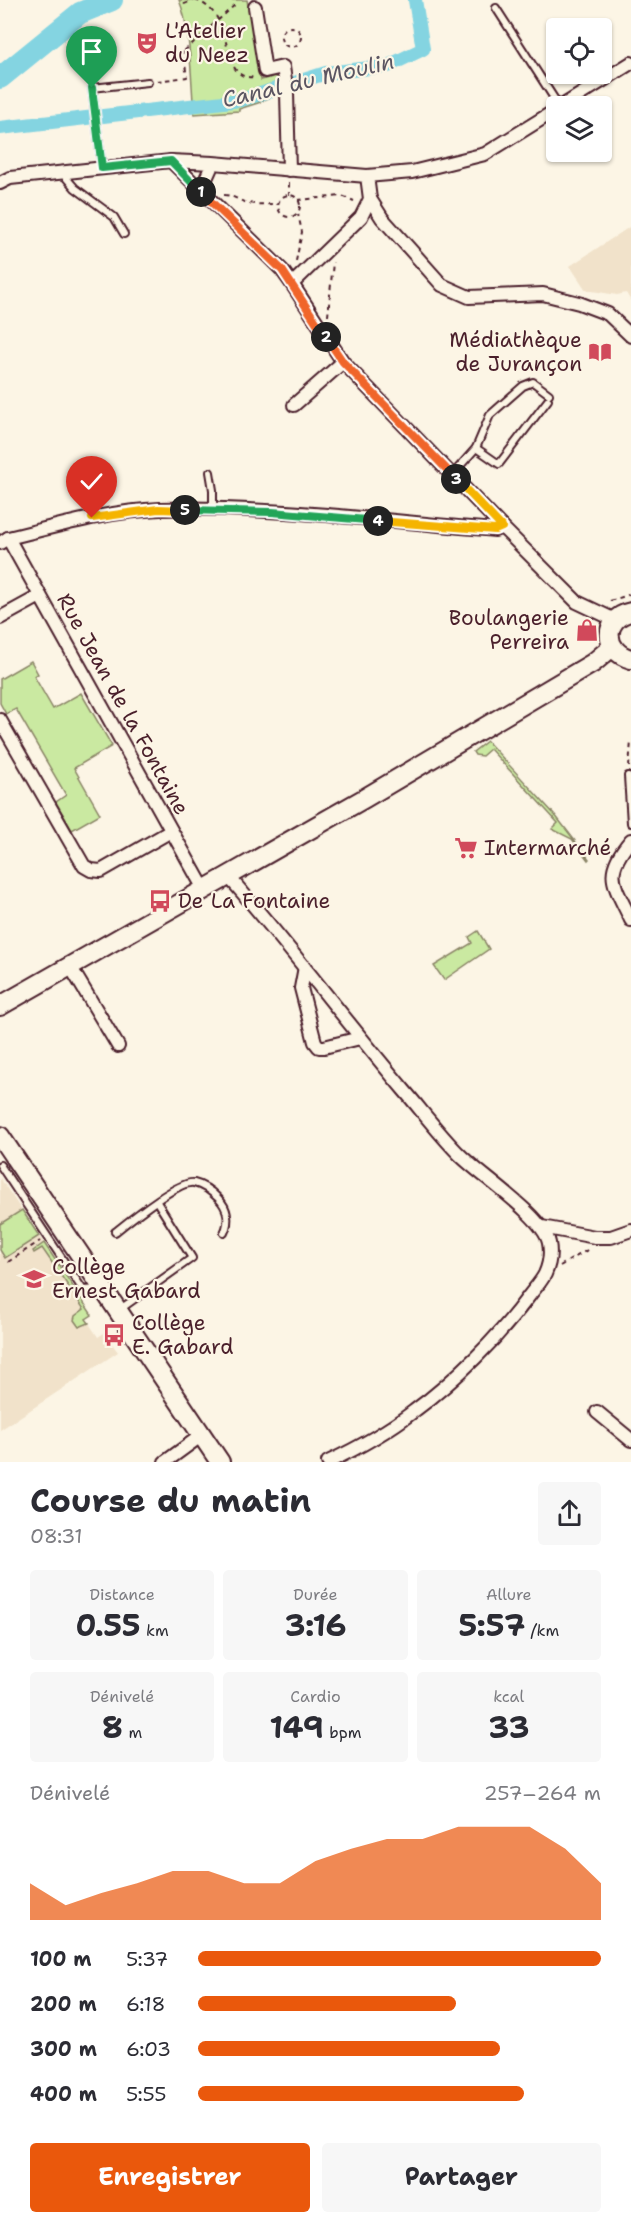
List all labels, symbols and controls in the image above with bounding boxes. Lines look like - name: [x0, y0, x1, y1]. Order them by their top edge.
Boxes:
- place label: L'Atelier du Neez: [165, 17, 249, 69]
- map controls: [546, 18, 612, 162]
- button: locate: [546, 18, 612, 84]
- pin: [66, 26, 117, 88]
- theatre icon: L'Atelier du Neez: [134, 30, 160, 56]
- icon: arrive: [75, 35, 108, 68]
- water label: Canal du Moulin: [219, 47, 397, 114]
- button: layers: [546, 96, 612, 162]
- pin: 1: [186, 177, 216, 207]
- text: 1: [197, 181, 205, 202]
- pin: 2: [311, 322, 341, 352]
- text: 2: [320, 326, 332, 347]
- place label: Médiathèque de Jurançon: [449, 326, 582, 378]
- library icon: Médiathèque de Jurançon: [587, 339, 613, 365]
- pin: [66, 456, 117, 518]
- pin: 3: [441, 464, 471, 494]
- icon: check: [75, 465, 108, 498]
- text: 3: [450, 468, 462, 489]
- pin: 5: [170, 495, 200, 525]
- text: 5: [180, 499, 190, 520]
- pin: 4: [363, 506, 393, 536]
- text: 4: [372, 510, 384, 531]
- street label: Rue Jean de la Fontaine: [50, 588, 196, 820]
- place label: Boulangerie Perreira: [449, 604, 569, 656]
- shop icon: Boulangerie Perreira: [574, 617, 600, 643]
- place label: Intermarché: [484, 834, 611, 862]
- supermarket icon: Intermarché: [453, 835, 479, 861]
- place label: De La Fontaine: [178, 887, 330, 915]
- bus stop icon: De La Fontaine: [147, 888, 173, 914]
- place label: Collège Ernest Gabard: [52, 1253, 201, 1305]
- school or university icon: Collège Ernest Gabard: [21, 1266, 47, 1292]
- place label: Collège E. Gabard: [132, 1309, 234, 1361]
- bus stop icon: Collège E. Gabard: [101, 1322, 127, 1348]
- text: Course du matin: [30, 1478, 311, 1523]
- button: share: [538, 1482, 601, 1545]
- text: 08:31: [30, 1523, 83, 1549]
- text: Distance: [89, 1584, 155, 1605]
- text: Durée: [293, 1584, 338, 1605]
- text: Allure: [486, 1584, 532, 1605]
- text: 0.55: [76, 1605, 141, 1646]
- text: 3:16: [284, 1605, 347, 1646]
- text: 5:57: [458, 1605, 525, 1646]
- text: km: [141, 1620, 169, 1641]
- text: /km: [525, 1620, 559, 1641]
- text: Dénivelé: [90, 1686, 154, 1707]
- text: Cardio: [290, 1686, 341, 1707]
- text: kcal: [493, 1686, 524, 1707]
- text: 8: [102, 1707, 123, 1748]
- text: 149: [270, 1707, 324, 1748]
- text: 33: [488, 1707, 529, 1748]
- text: m: [123, 1722, 142, 1743]
- text: bpm: [324, 1722, 361, 1743]
- text: Dénivelé: [30, 1780, 110, 1806]
- text: 257–264 m: [484, 1780, 601, 1806]
- text: 100 m: [30, 1946, 92, 1972]
- text: 5:37: [126, 1946, 168, 1972]
- text: 200 m: [30, 1991, 97, 2017]
- text: 6:18: [126, 1991, 165, 2017]
- text: 300 m: [30, 2036, 97, 2062]
- text: 6:03: [126, 2036, 171, 2062]
- text: 400 m: [30, 2081, 97, 2107]
- text: 5:55: [126, 2081, 166, 2107]
- button: Enregistrer: [30, 2143, 310, 2212]
- button: Partager: [322, 2143, 601, 2212]

